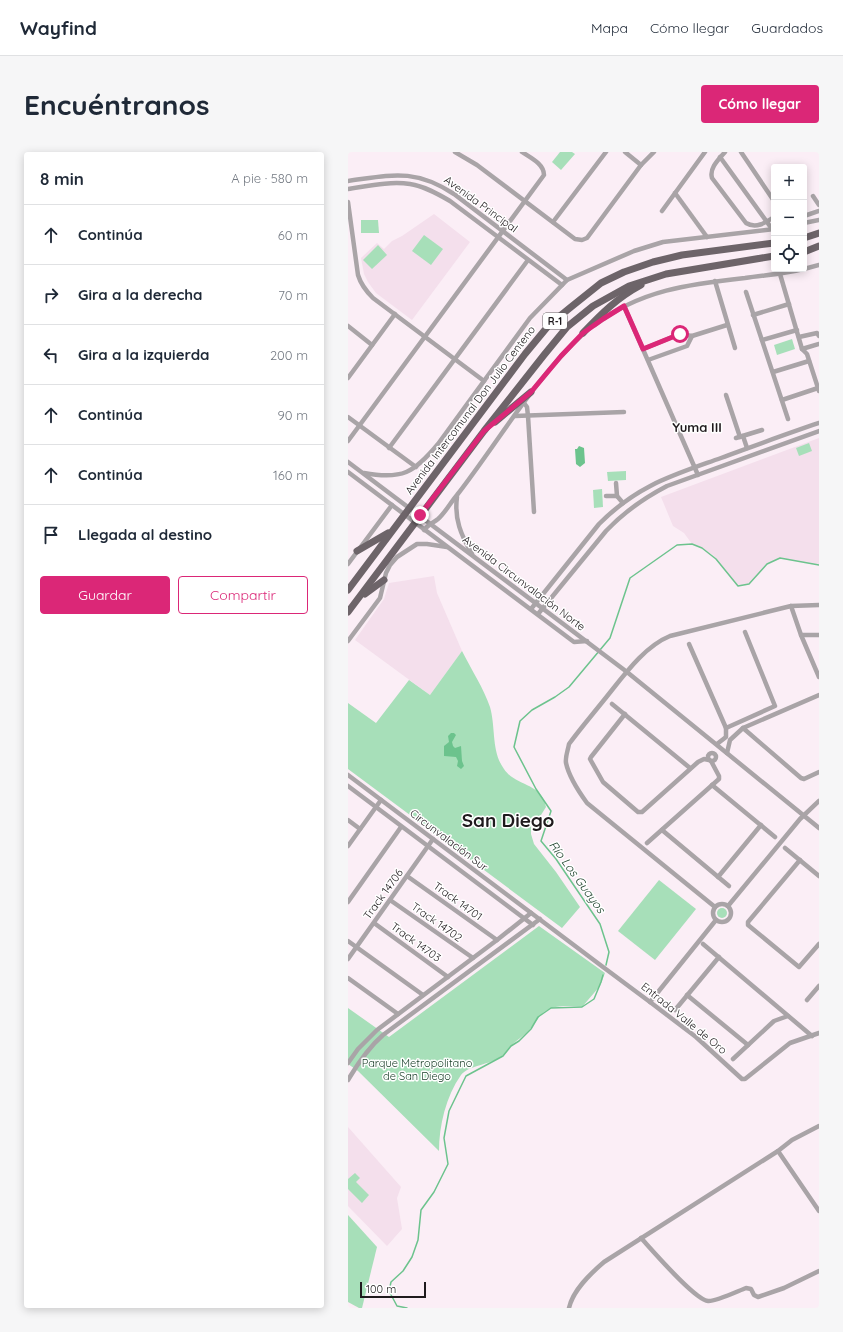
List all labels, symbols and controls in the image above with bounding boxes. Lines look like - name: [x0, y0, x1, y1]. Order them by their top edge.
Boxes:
- text: Wayfind: [20, 16, 97, 40]
- text: Mapa: [591, 19, 628, 37]
- text: Cómo llegar: [650, 19, 729, 37]
- text: Guardados: [751, 19, 823, 37]
- button: Cómo llegar: [701, 85, 819, 123]
- text: Encuéntranos: [24, 87, 209, 122]
- map controls: [771, 164, 807, 272]
- button: +: [771, 164, 807, 200]
- text: 8 min: [40, 168, 84, 189]
- text: A pie · 580 m: [231, 170, 308, 186]
- street label: Avenida Principal: [442, 173, 520, 235]
- button: −: [771, 200, 807, 236]
- icon: ahead: [40, 224, 62, 246]
- text: Continúa: [78, 225, 143, 244]
- text: 60 m: [278, 227, 308, 243]
- button: locate: [771, 236, 807, 272]
- icon: right: [40, 284, 62, 306]
- text: Gira a la derecha: [78, 285, 203, 304]
- text: 70 m: [278, 287, 308, 303]
- road number: R-1: [543, 313, 567, 329]
- street label: Avenida Intercomunal Don Julio Centeno: [402, 323, 538, 497]
- route start: [671, 325, 689, 343]
- icon: left: [40, 344, 62, 366]
- text: Gira a la izquierda: [78, 345, 210, 364]
- text: 200 m: [270, 347, 308, 363]
- icon: ahead: [40, 404, 62, 426]
- text: Continúa: [78, 405, 143, 424]
- text: 90 m: [278, 407, 308, 423]
- district label: Yuma III: [672, 419, 722, 435]
- icon: ahead: [40, 464, 62, 486]
- text: Continúa: [78, 465, 143, 484]
- text: 160 m: [273, 467, 308, 483]
- route end: [411, 506, 429, 524]
- icon: arrive: [40, 524, 62, 546]
- text: Llegada al destino: [78, 525, 212, 544]
- street label: Avenida Circunvalación Norte: [460, 532, 588, 634]
- button: Guardar: [40, 576, 170, 614]
- button: Compartir: [178, 576, 308, 614]
- street label: Circunvalación Sur: [407, 806, 491, 874]
- district label: San Diego: [462, 808, 554, 832]
- water label: Río Los Guayos: [546, 838, 609, 917]
- street label: Track 14706: [360, 866, 406, 922]
- street label: Track 14701: [431, 879, 485, 923]
- street label: Track 14702: [409, 899, 465, 945]
- street label: Track 14703: [388, 919, 444, 965]
- street label: Entrada Valle de Oro: [638, 979, 730, 1057]
- park label: Parque Metropolitano de San Diego: [362, 1056, 473, 1083]
- scale bar: [360, 1280, 426, 1299]
- text: 100 m: [366, 1282, 396, 1296]

